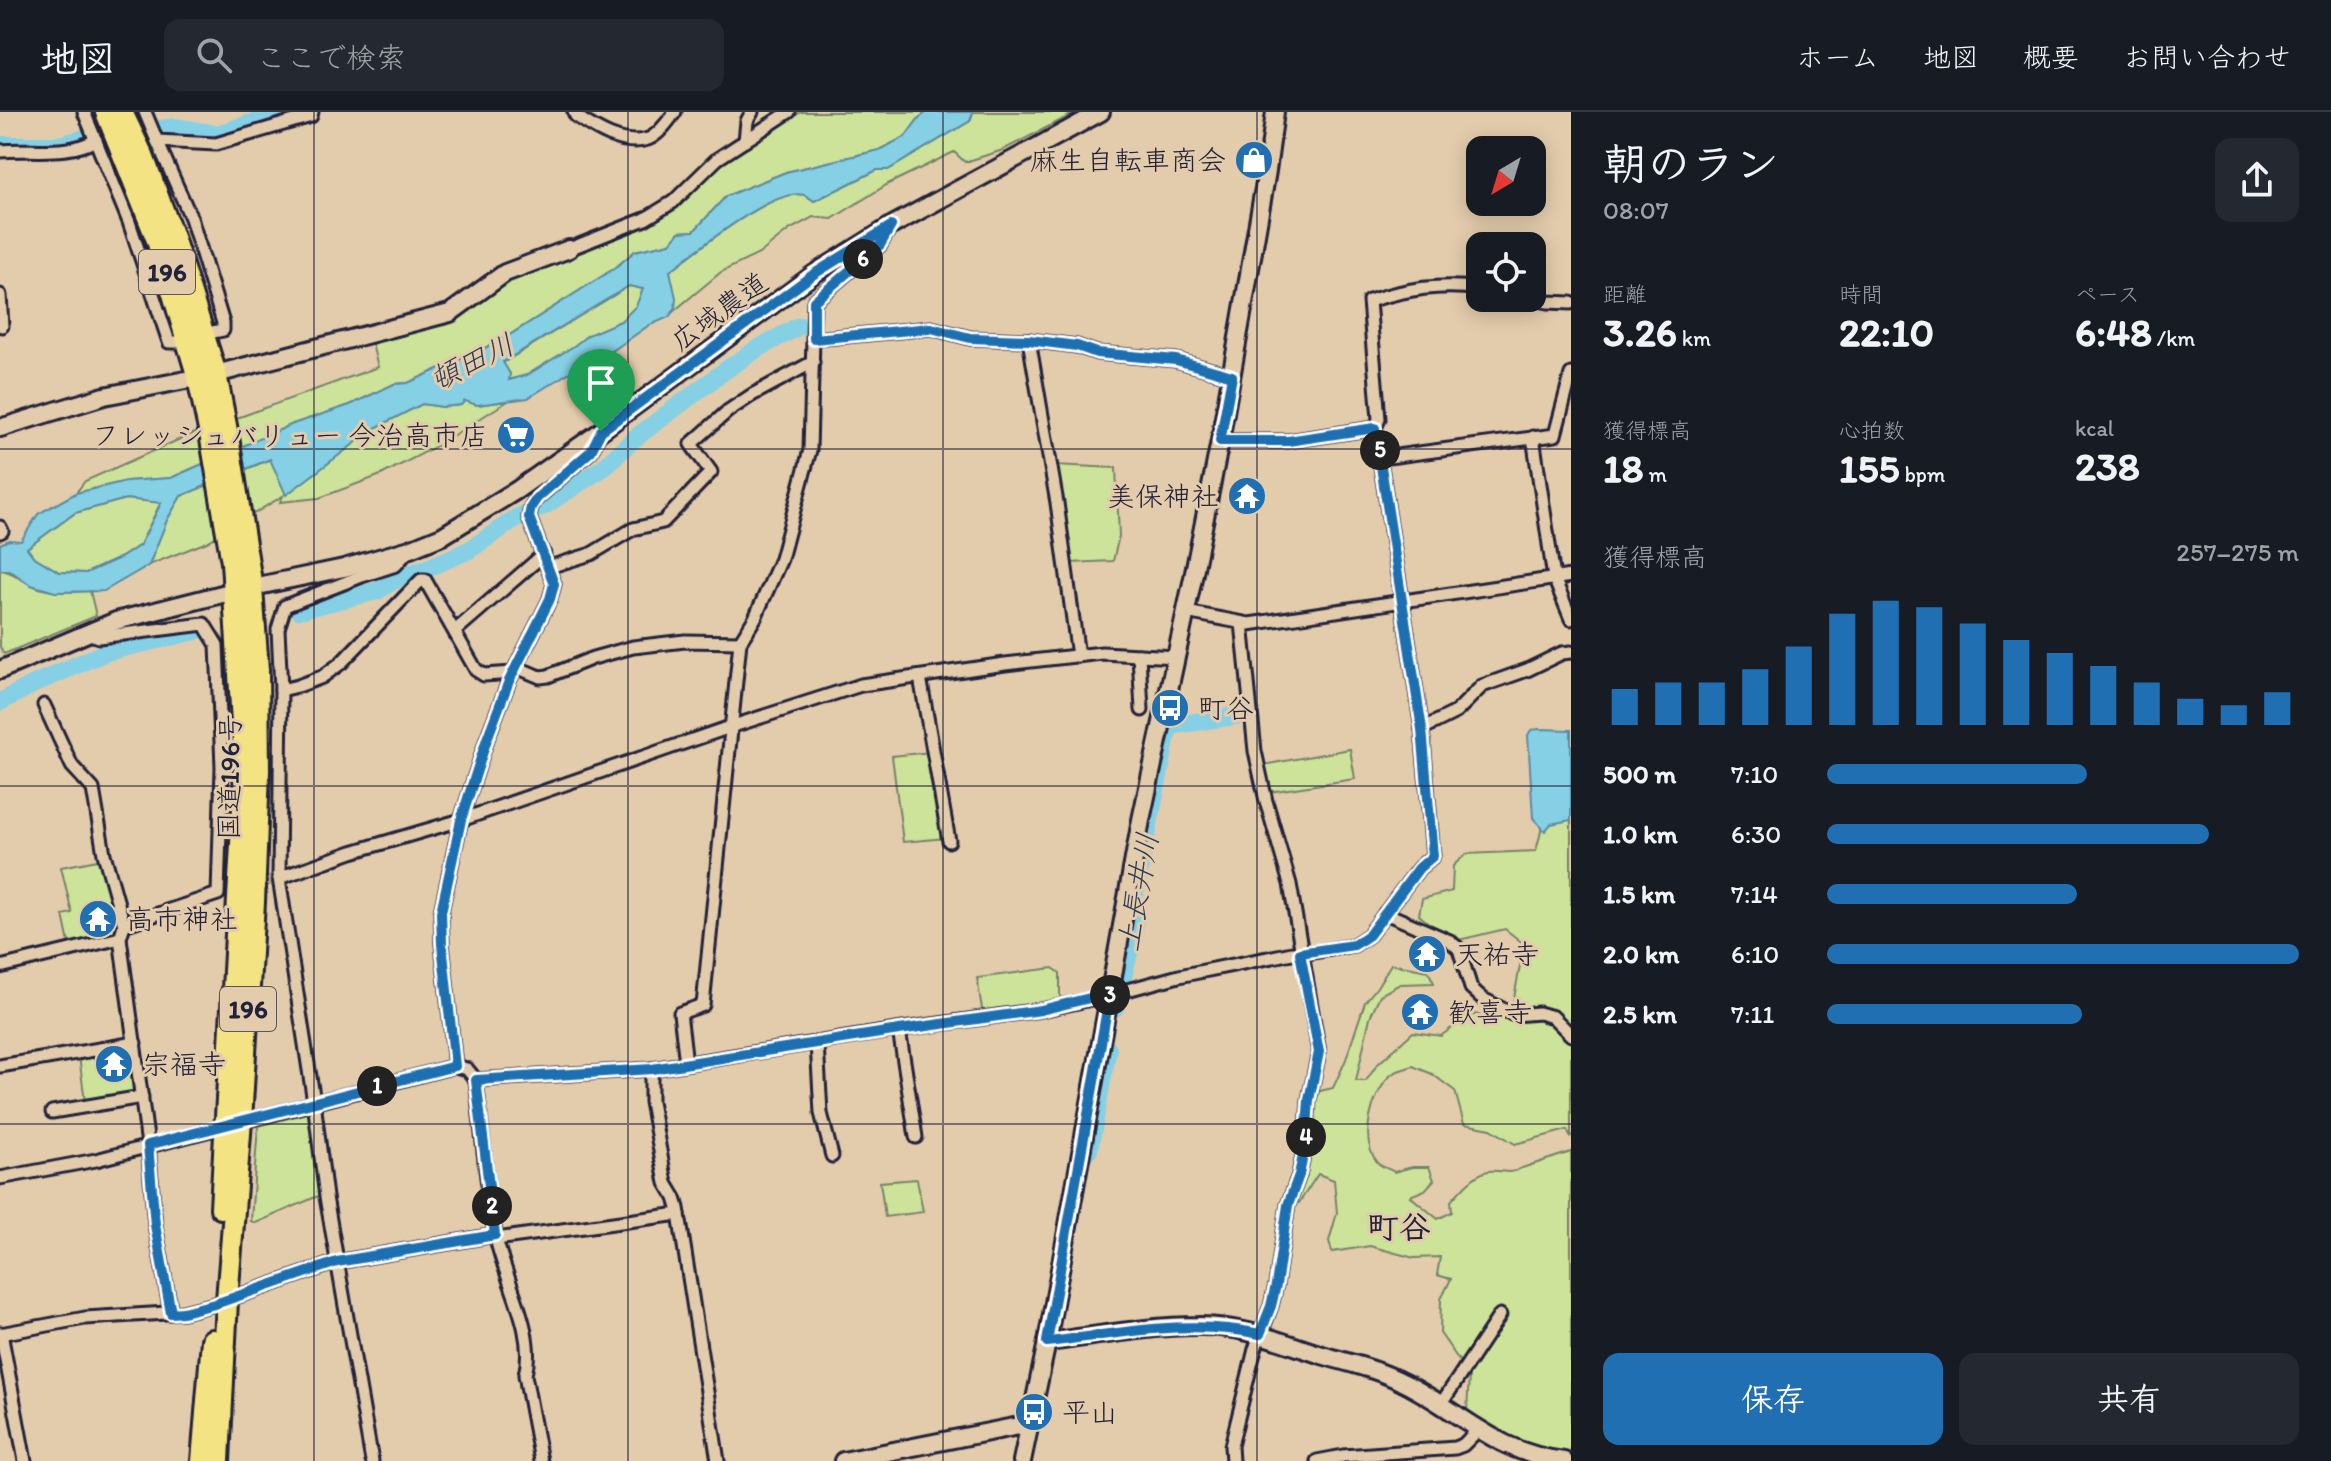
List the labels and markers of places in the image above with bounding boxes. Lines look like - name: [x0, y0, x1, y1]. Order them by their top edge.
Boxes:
- shop icon: 麻生自転車商会: [1233, 139, 1275, 181]
- place label: 麻生自転車商会: [1030, 143, 1226, 177]
- pin: 6: [843, 239, 883, 279]
- pin: [567, 349, 635, 431]
- supermarket icon: フレッシュバリュー 今治高市店: [495, 414, 537, 456]
- place label: フレッシュバリュー 今治高市店: [91, 418, 488, 452]
- pin: 5: [1360, 430, 1400, 470]
- temple icon: 美保神社: [1226, 475, 1268, 517]
- place label: 美保神社: [1107, 479, 1219, 513]
- bus stop icon: 町谷: [1149, 687, 1191, 729]
- place label: 町谷: [1198, 691, 1254, 725]
- temple icon: 高市神社: [77, 898, 119, 940]
- place label: 高市神社: [126, 902, 238, 936]
- temple icon: 天祐寺: [1406, 933, 1448, 975]
- place label: 天祐寺: [1455, 937, 1539, 971]
- pin: 3: [1090, 975, 1130, 1015]
- temple icon: 歓喜寺: [1399, 991, 1441, 1033]
- place label: 歓喜寺: [1448, 995, 1532, 1029]
- temple icon: 宗福寺: [93, 1043, 135, 1085]
- place label: 宗福寺: [142, 1047, 226, 1081]
- pin: 1: [357, 1066, 397, 1106]
- pin: 4: [1286, 1117, 1326, 1157]
- pin: 2: [472, 1186, 512, 1226]
- bus stop icon: 平山: [1013, 1391, 1055, 1433]
- place label: 平山: [1062, 1395, 1118, 1429]

